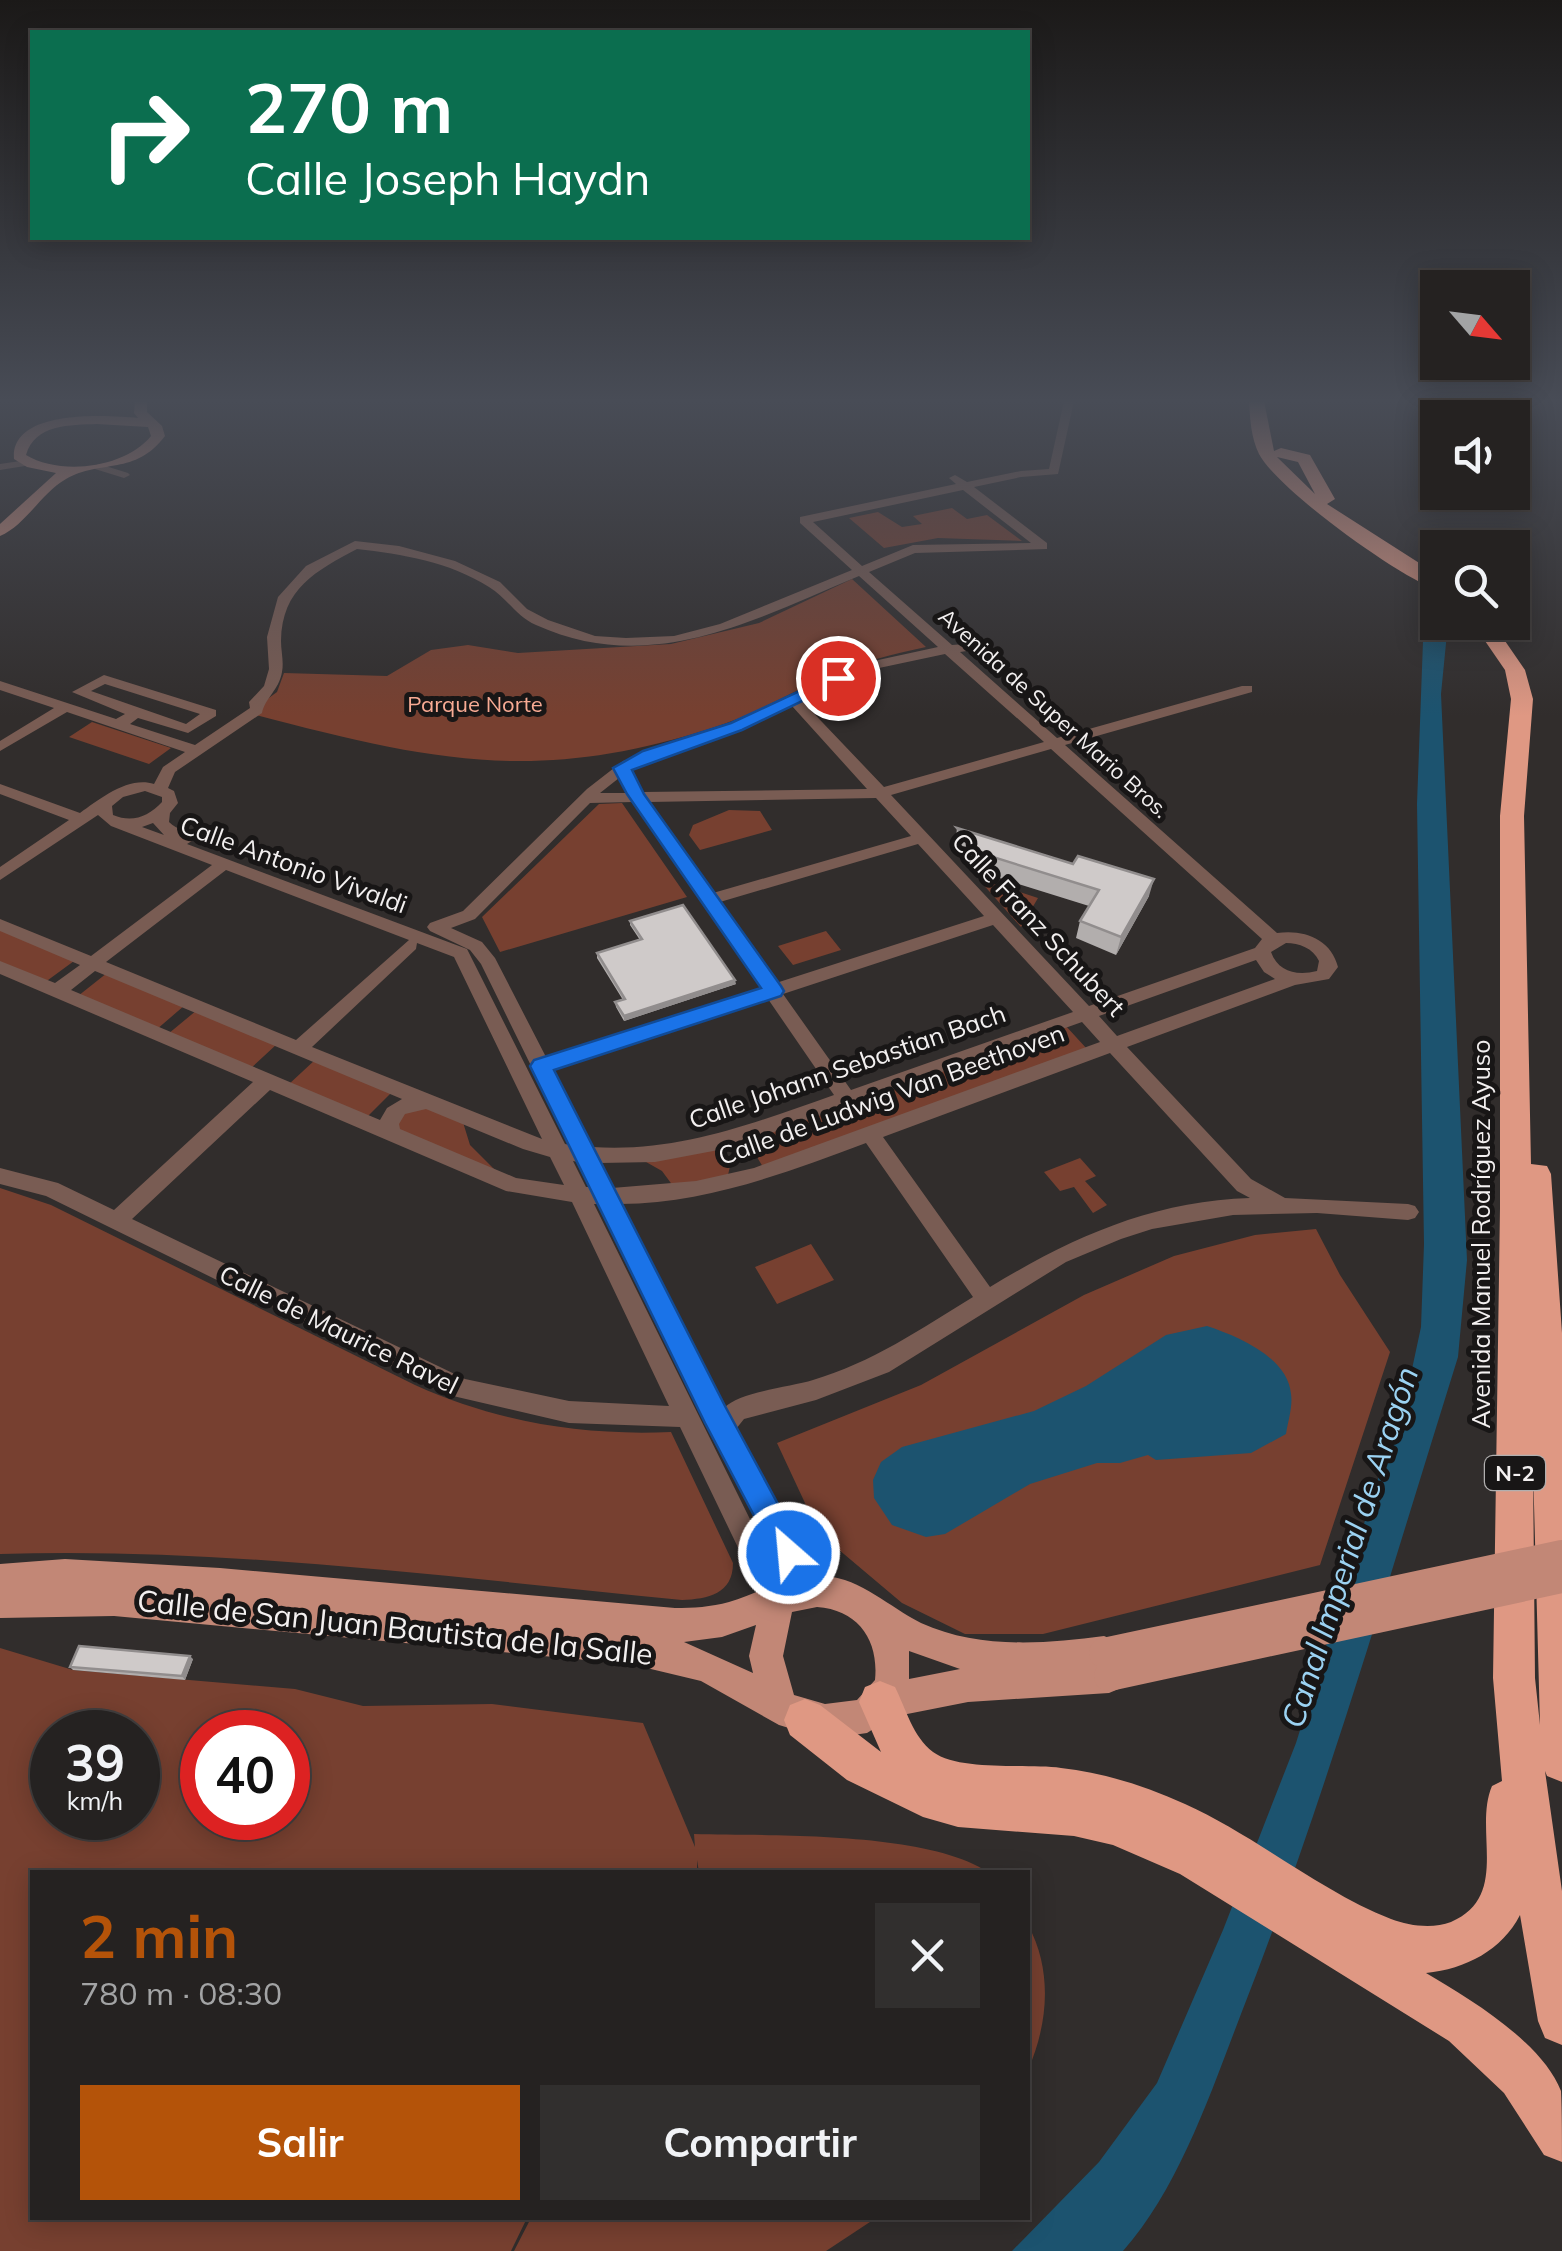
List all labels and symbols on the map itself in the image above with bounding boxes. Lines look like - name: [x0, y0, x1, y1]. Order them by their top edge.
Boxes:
- north arrow: [1420, 270, 1530, 380]
- street label: Avenida de Super Mario Bros.: [933, 602, 1175, 824]
- pin: [796, 636, 881, 721]
- park label: Parque Norte: [407, 690, 543, 718]
- street label: Calle Antonio Vivaldi: [176, 808, 412, 920]
- street label: Calle Franz Schubert: [946, 826, 1132, 1022]
- street label: Calle Johann Sebastian Bach: [685, 997, 1009, 1135]
- street label: Calle de Ludwig Van Beethoven: [714, 1017, 1068, 1171]
- street label: Avenida Manuel Rodríguez Ayuso: [1465, 1039, 1496, 1429]
- street label: Calle de Maurice Ravel: [215, 1258, 463, 1400]
- water label: Canal Imperial de Aragón: [1272, 1361, 1426, 1733]
- road number: N-2: [1485, 1456, 1545, 1490]
- position arrow: [737, 1501, 841, 1605]
- street label: Calle de San Juan Bautista de la Salle: [135, 1581, 655, 1673]
- speed limit sign: 40: [180, 1710, 310, 1840]

